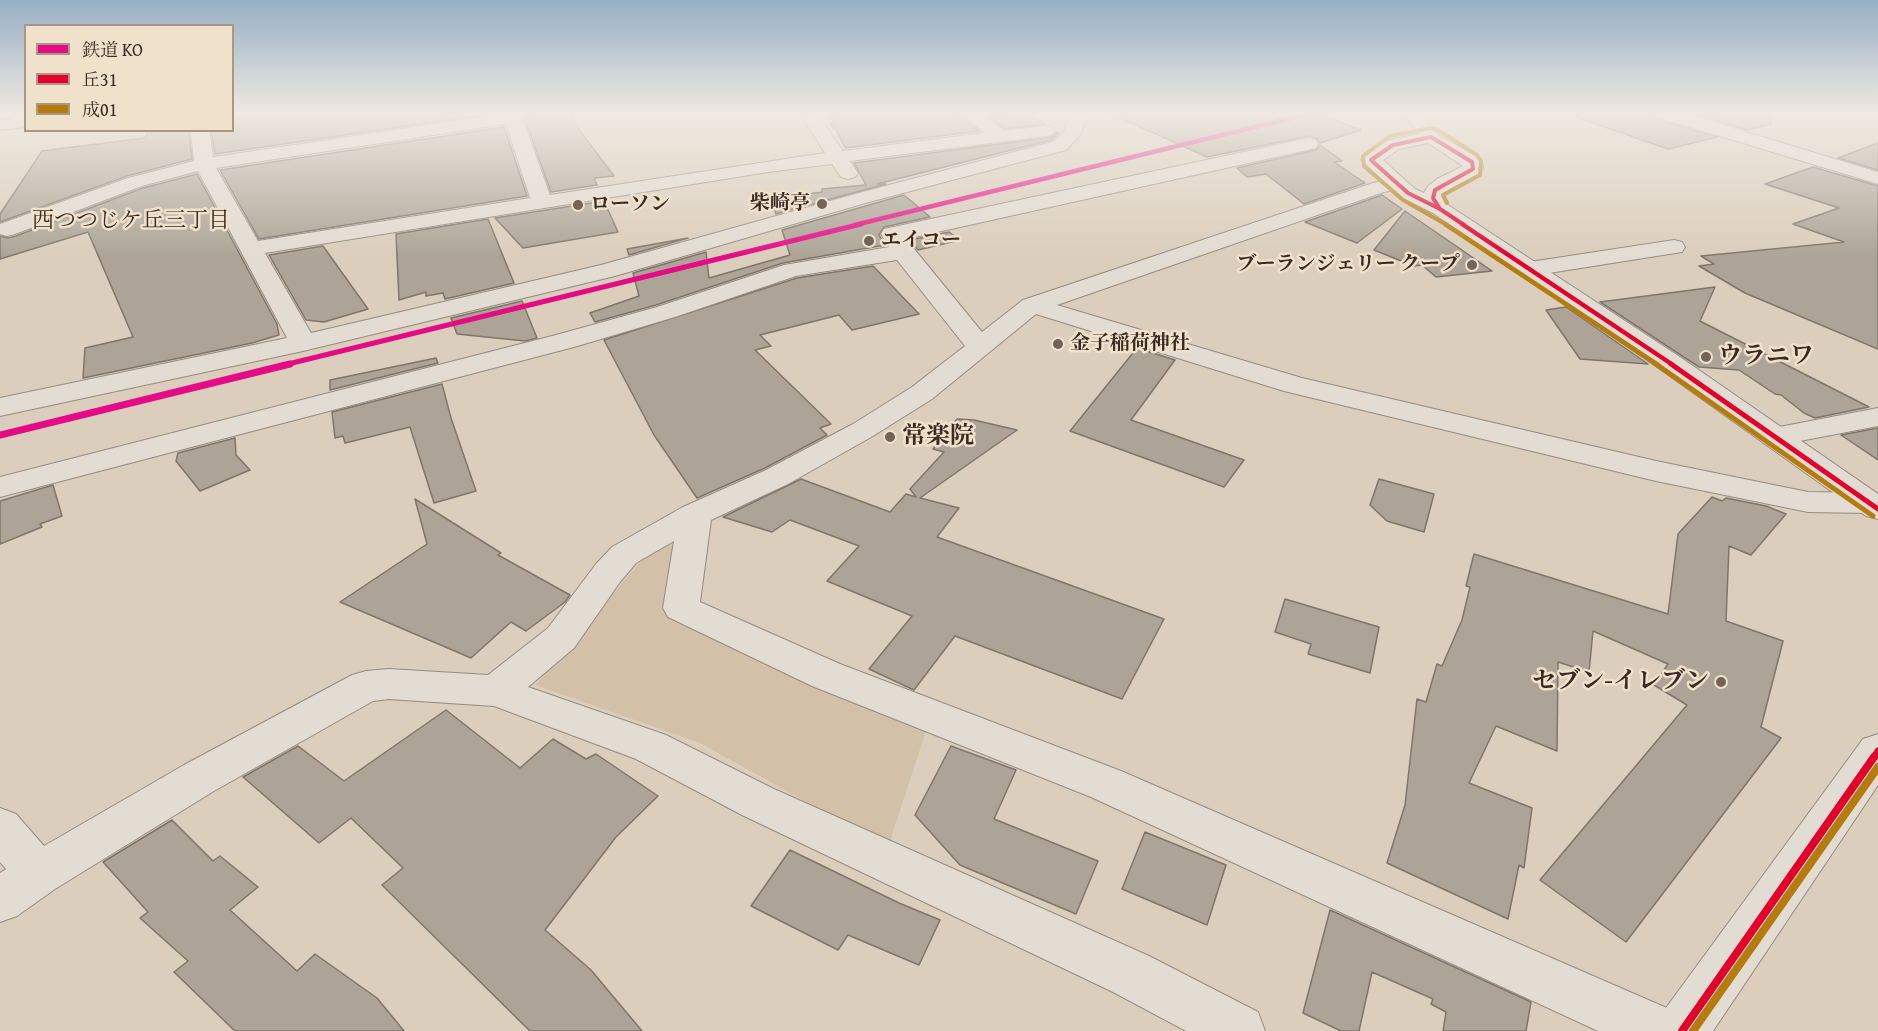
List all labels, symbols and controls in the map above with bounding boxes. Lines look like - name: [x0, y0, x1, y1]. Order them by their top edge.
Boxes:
- legend: [24, 24, 234, 132]
- text: 鉄道 KO: [82, 36, 143, 63]
- text: 丘31: [82, 66, 117, 93]
- text: 成01: [82, 96, 117, 123]
- place label: 柴崎亭: [750, 192, 810, 216]
- place label: ローソン: [590, 193, 670, 217]
- marker: 柴崎亭: [815, 197, 829, 211]
- marker: ローソン: [571, 198, 585, 212]
- district label: 西つつじケ丘三丁目: [32, 208, 230, 234]
- place label: エイコー: [881, 229, 961, 253]
- marker: エイコー: [862, 234, 876, 248]
- place label: ブーランジェリー クープ: [1236, 253, 1460, 277]
- marker: ブーランジェリー クープ: [1465, 258, 1479, 272]
- place label: 金子稲荷神社: [1070, 332, 1190, 356]
- marker: 金子稲荷神社: [1051, 337, 1065, 351]
- place label: ウラニワ: [1718, 343, 1814, 371]
- marker: ウラニワ: [1699, 350, 1713, 364]
- place label: 常楽院: [902, 423, 974, 451]
- marker: 常楽院: [883, 430, 897, 444]
- place label: セブン-イレブン: [1532, 668, 1709, 696]
- marker: セブン-イレブン: [1714, 675, 1728, 689]

